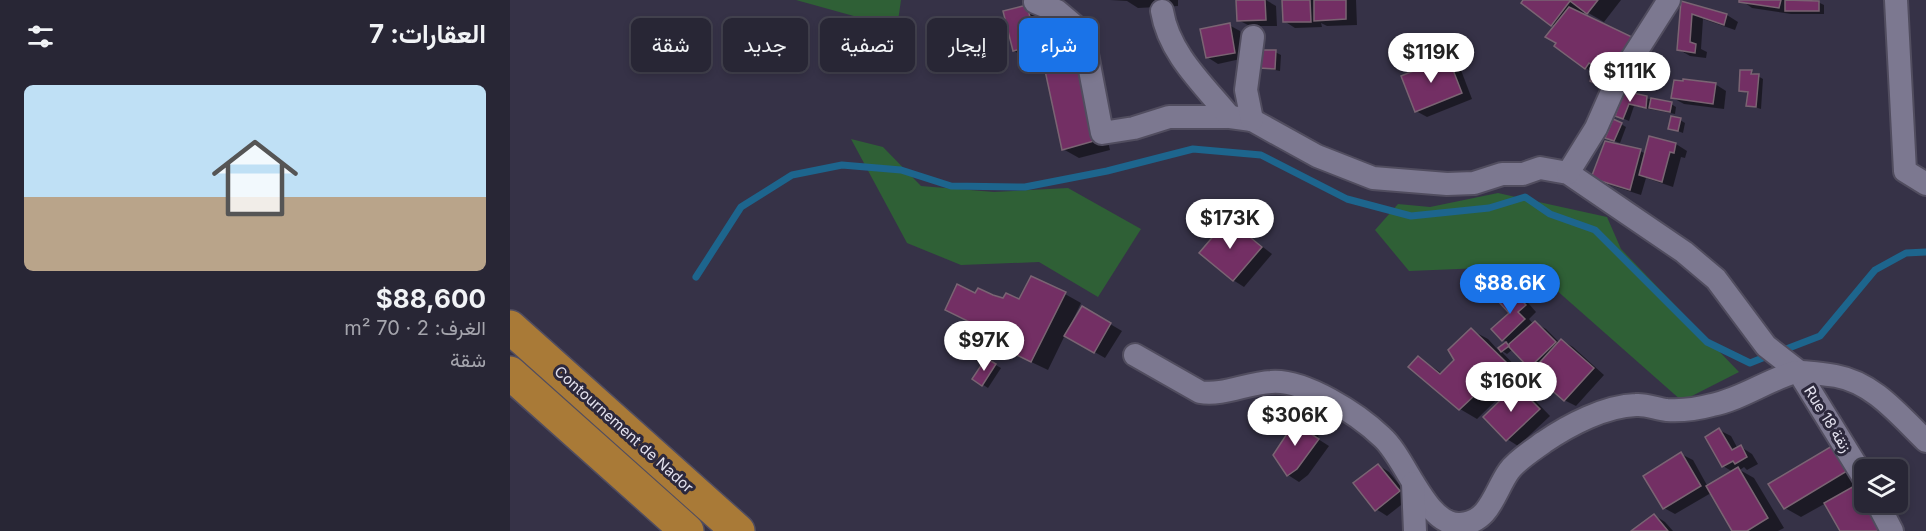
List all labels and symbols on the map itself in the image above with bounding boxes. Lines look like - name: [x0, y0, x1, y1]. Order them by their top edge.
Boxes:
- pin: $119K: [1389, 33, 1473, 84]
- pin: $111K: [1588, 52, 1672, 103]
- pin: $173K: [1188, 199, 1272, 250]
- pin: $88.6K: [1461, 264, 1559, 315]
- pin: $97K: [948, 321, 1020, 372]
- street label: Contournement de Nador: [551, 362, 698, 497]
- pin: $160K: [1469, 362, 1553, 413]
- street label: Rue 18 زنقة: [1800, 382, 1856, 456]
- pin: $306K: [1253, 396, 1337, 447]

